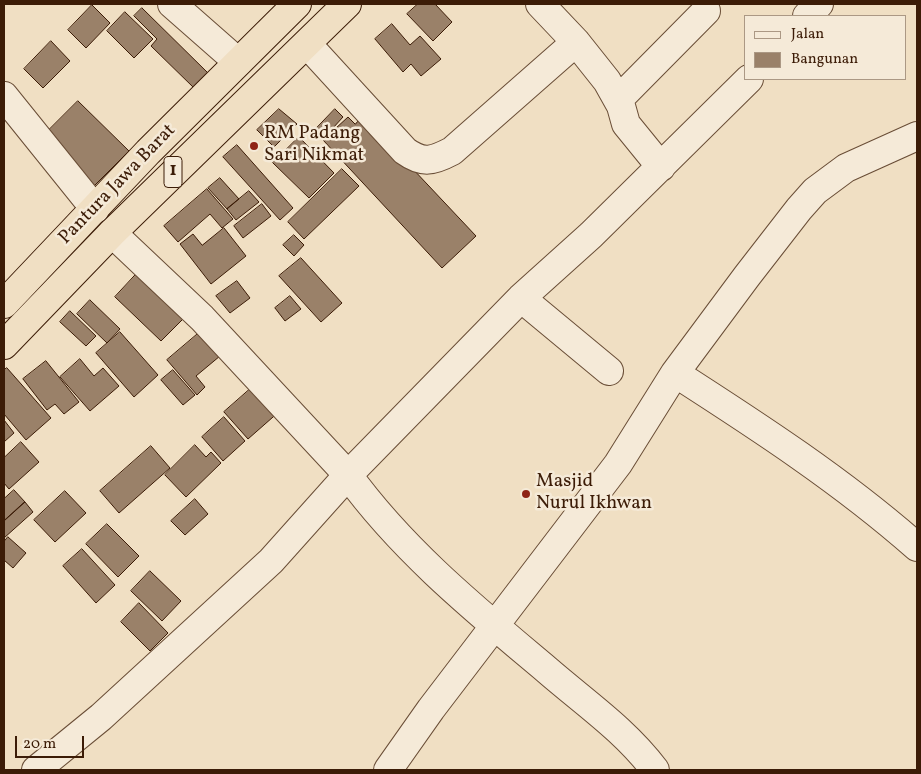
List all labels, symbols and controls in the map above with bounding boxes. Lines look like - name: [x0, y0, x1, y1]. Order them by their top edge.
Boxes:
- legend: [744, 15, 906, 80]
- text: Jalan: [791, 24, 824, 45]
- text: Bangunan: [791, 49, 858, 70]
- street label: Pantura Jawa Barat: [55, 120, 181, 250]
- place label: RM Padang Sari Nikmat: [264, 124, 364, 168]
- marker: RM Padang Sari Nikmat: [248, 140, 260, 152]
- road number: 1: [164, 156, 182, 188]
- place label: Masjid Nurul Ikhwan: [536, 472, 652, 516]
- marker: Masjid Nurul Ikhwan: [520, 488, 532, 500]
- scale bar: [18, 726, 86, 758]
- text: 20 m: [23, 734, 56, 755]

